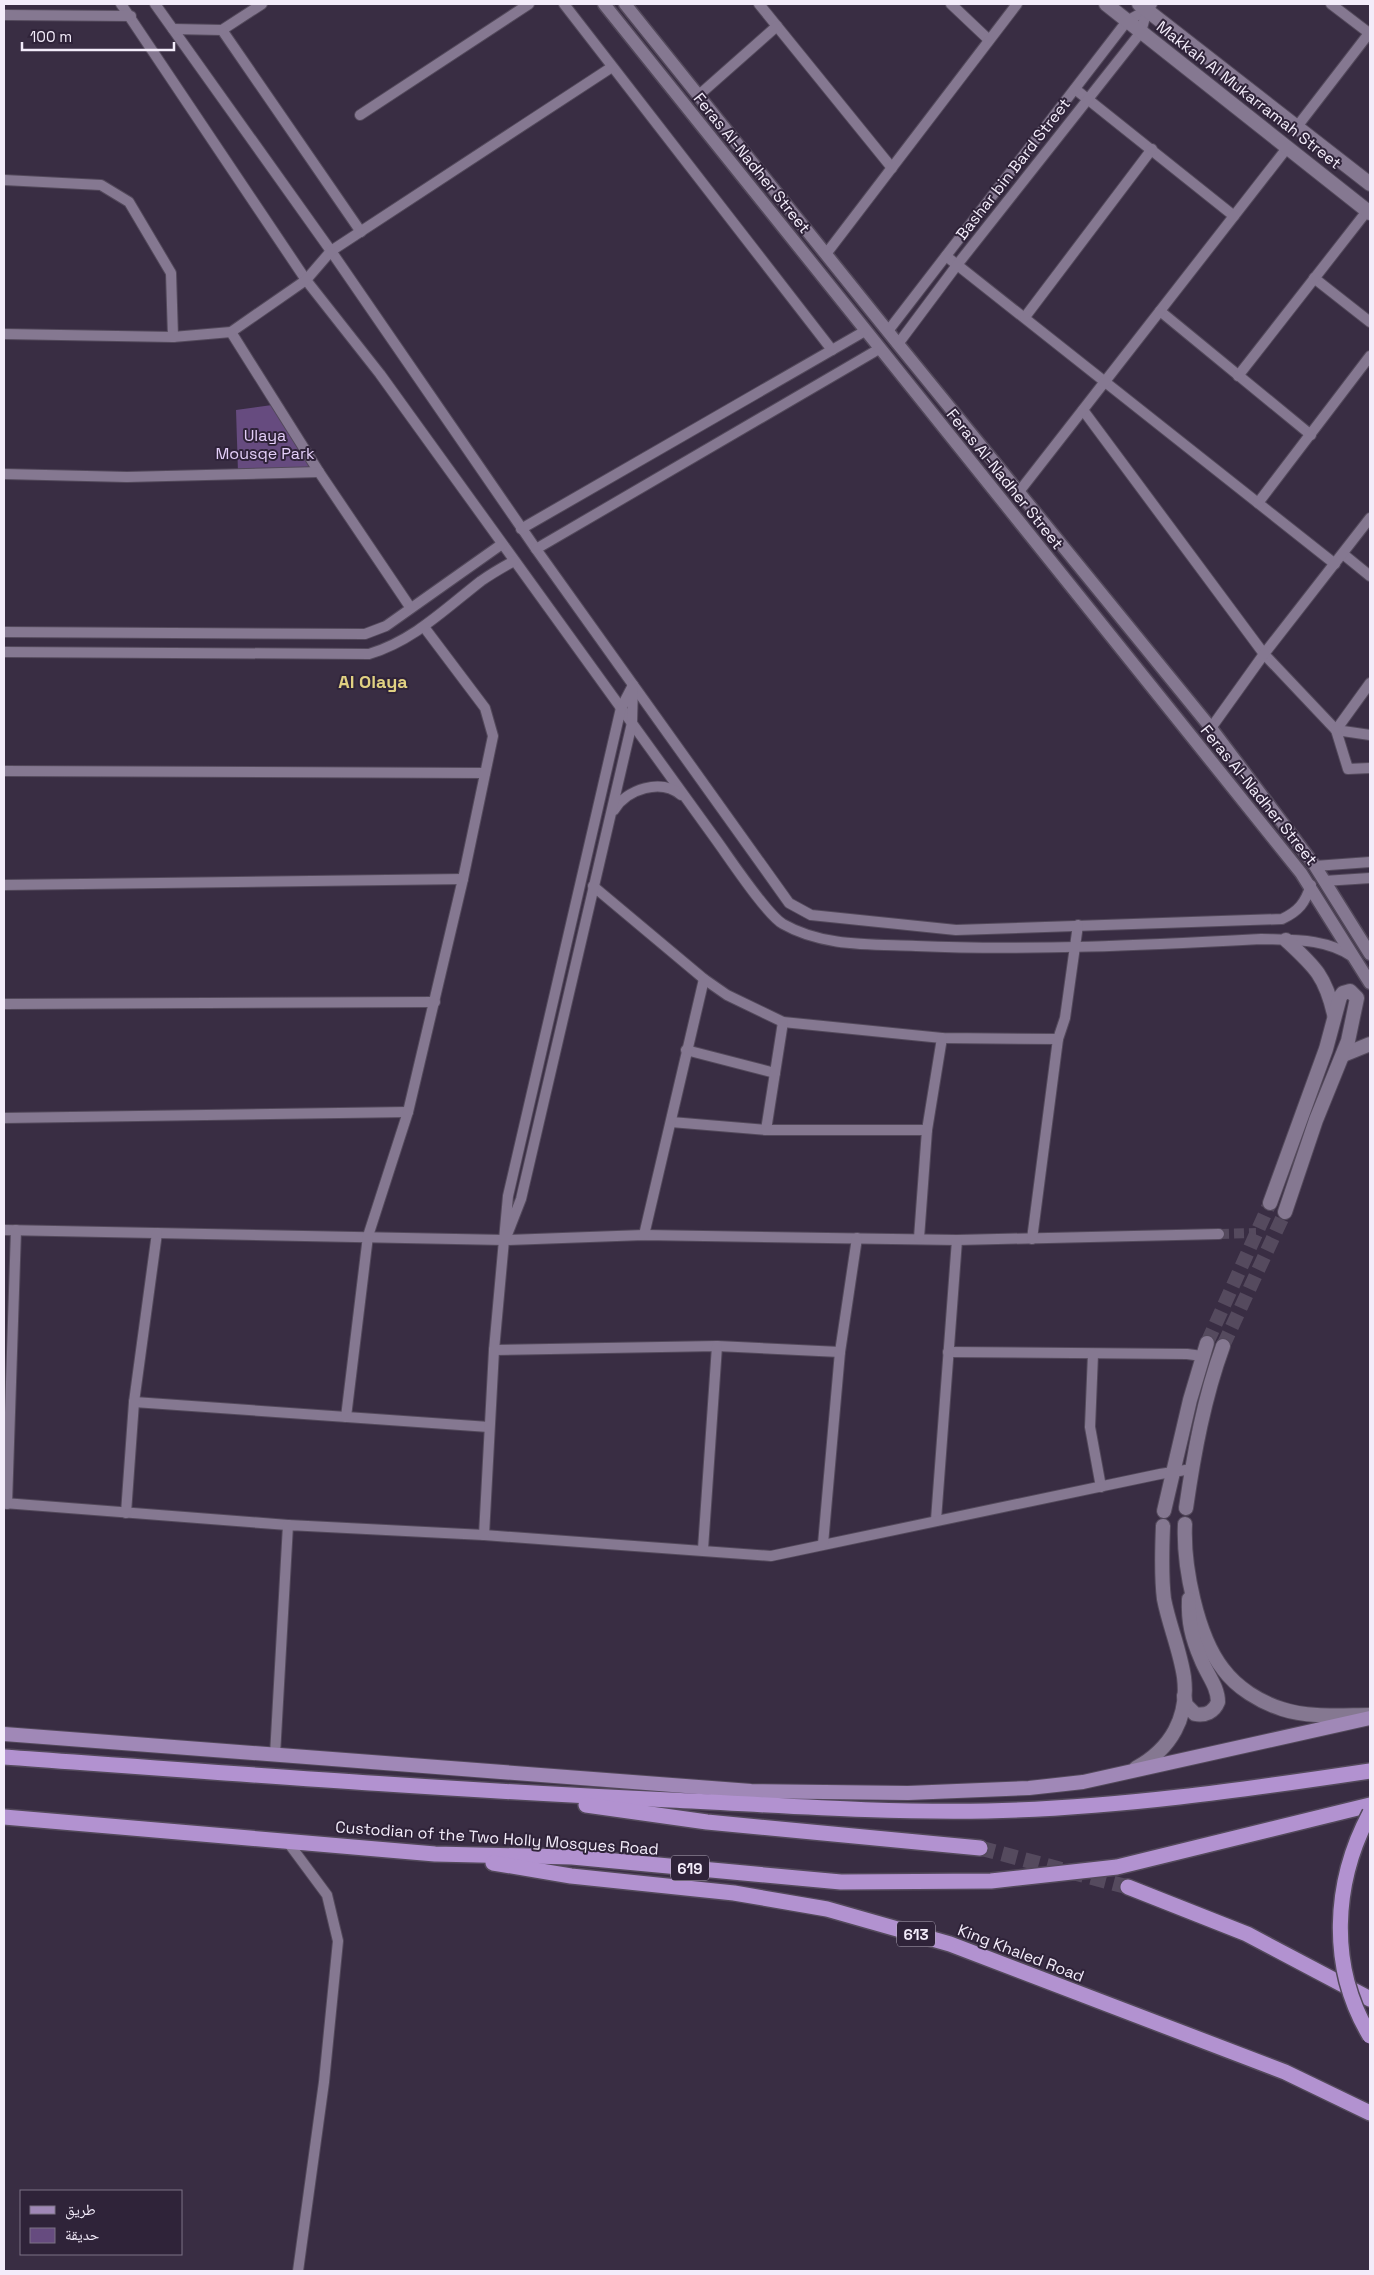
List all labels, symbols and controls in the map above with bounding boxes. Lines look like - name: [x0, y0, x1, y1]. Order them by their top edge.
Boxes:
- street label: Makkah Al Mukarramah Street: [1152, 16, 1346, 174]
- scale bar: [22, 20, 175, 52]
- text: 100 m: [30, 27, 72, 46]
- street label: Feras Al-Nadher Street: [689, 88, 815, 238]
- street label: Bashar bin Bard Street: [951, 94, 1075, 244]
- street label: Feras Al-Nadher Street: [942, 404, 1068, 554]
- park label: Ulaya Mousqe Park: [215, 425, 315, 464]
- district label: Al Olaya: [338, 670, 408, 693]
- street label: Feras Al-Nadher Street: [1196, 720, 1322, 870]
- street label: Custodian of the Two Holly Mosques Road: [335, 1816, 659, 1860]
- road number: 619: [671, 1856, 709, 1880]
- street label: King Khaled Road: [955, 1919, 1087, 1987]
- road number: 613: [897, 1922, 935, 1946]
- legend: [20, 2190, 182, 2255]
- text: طريق: [65, 2200, 96, 2220]
- text: حديقة: [65, 2225, 100, 2244]

